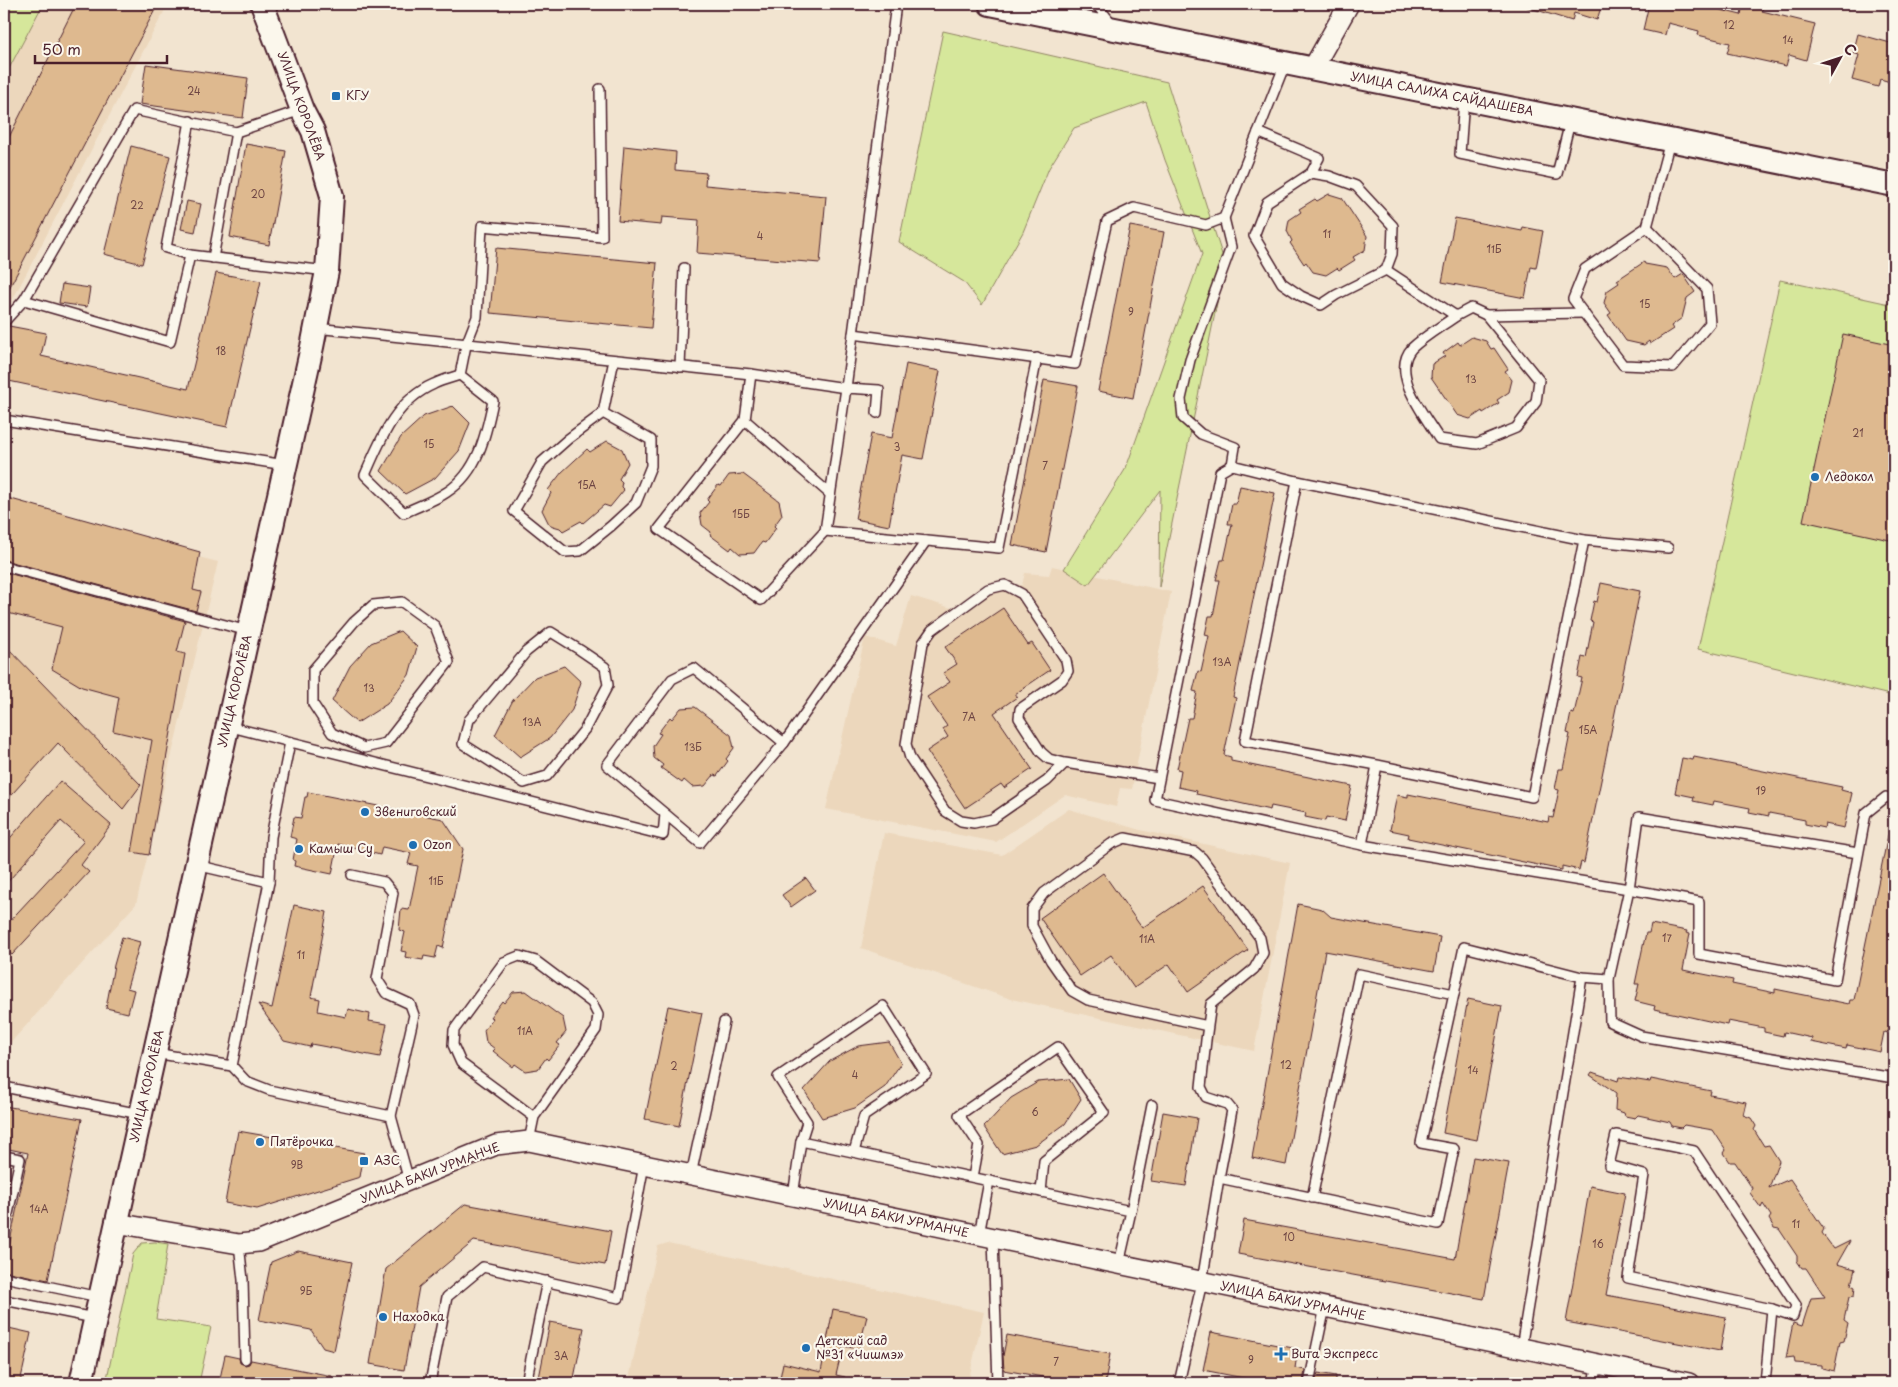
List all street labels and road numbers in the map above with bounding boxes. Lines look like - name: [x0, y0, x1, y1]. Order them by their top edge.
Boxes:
- street label: УЛИЦА КОРОЛЁВА: [274, 49, 330, 163]
- street label: УЛИЦА САЛИХА САЙДАШЕВА: [1349, 66, 1535, 120]
- street label: УЛИЦА КОРОЛЁВА: [212, 633, 256, 749]
- street label: УЛИЦА КОРОЛЁВА: [124, 1028, 168, 1144]
- street label: УЛИЦА БАКИ УРМАНЧЕ: [357, 1137, 502, 1207]
- street label: УЛИЦА БАКИ УРМАНЧЕ: [822, 1193, 971, 1241]
- street label: УЛИЦА БАКИ УРМАНЧЕ: [1219, 1276, 1368, 1324]

